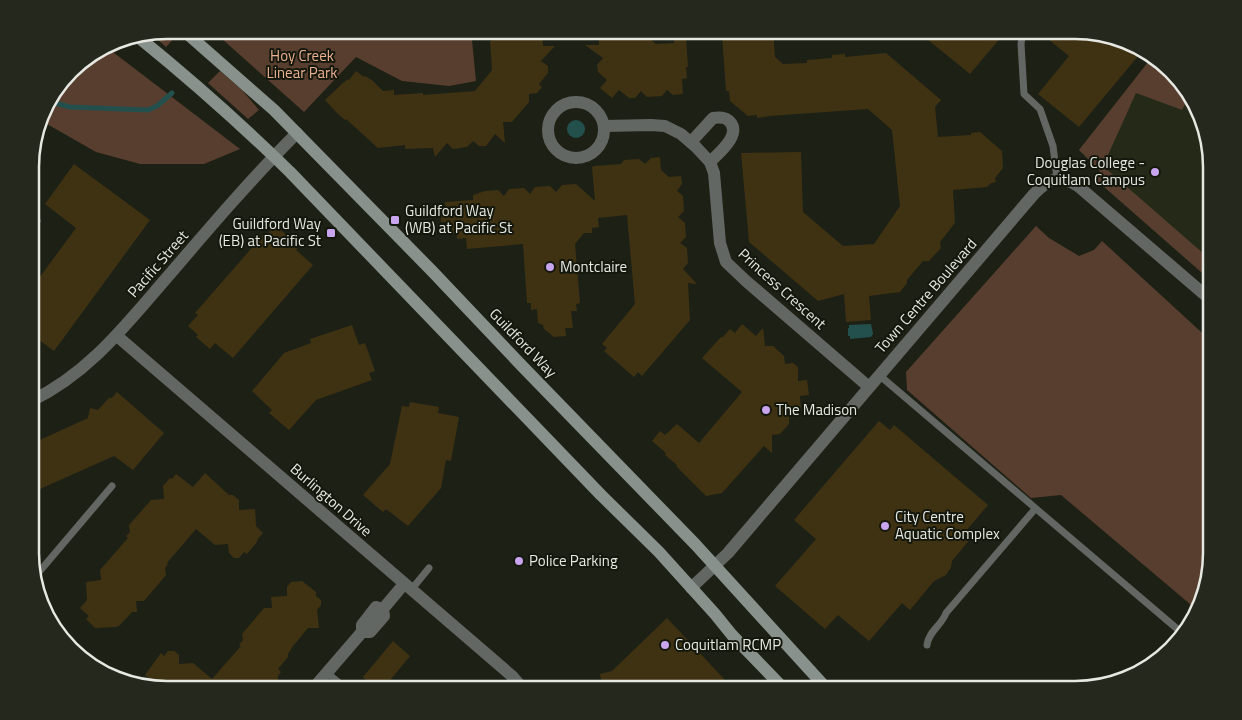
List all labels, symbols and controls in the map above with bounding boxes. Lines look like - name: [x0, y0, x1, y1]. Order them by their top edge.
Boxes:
- park label: Hoy Creek Linear Park: [267, 44, 337, 84]
- place label: Douglas College - Coquitlam Campus: [1027, 151, 1145, 191]
- marker: Douglas College - Coquitlam Campus: [1149, 166, 1161, 178]
- place label: Guildford Way (WB) at Pacific St: [405, 199, 513, 239]
- place label: Guildford Way (EB) at Pacific St: [219, 212, 322, 252]
- marker: Guildford Way (WB) at Pacific St: [389, 214, 401, 226]
- street label: Pacific Street: [122, 224, 194, 303]
- marker: Guildford Way (EB) at Pacific St: [325, 227, 337, 239]
- street label: Town Centre Boulevard: [869, 233, 982, 358]
- street label: Princess Crescent: [733, 243, 832, 335]
- place label: Montclaire: [560, 255, 627, 278]
- marker: Montclaire: [544, 261, 556, 273]
- street label: Guildford Way: [484, 303, 562, 383]
- place label: The Madison: [776, 398, 857, 421]
- marker: The Madison: [760, 404, 772, 416]
- street label: Burlington Drive: [285, 457, 377, 542]
- place label: City Centre Aquatic Complex: [895, 505, 1000, 545]
- marker: City Centre Aquatic Complex: [879, 520, 891, 532]
- place label: Police Parking: [529, 549, 618, 572]
- marker: Police Parking: [513, 555, 525, 567]
- place label: Coquitlam RCMP: [675, 633, 781, 656]
- marker: Coquitlam RCMP: [659, 639, 671, 651]

